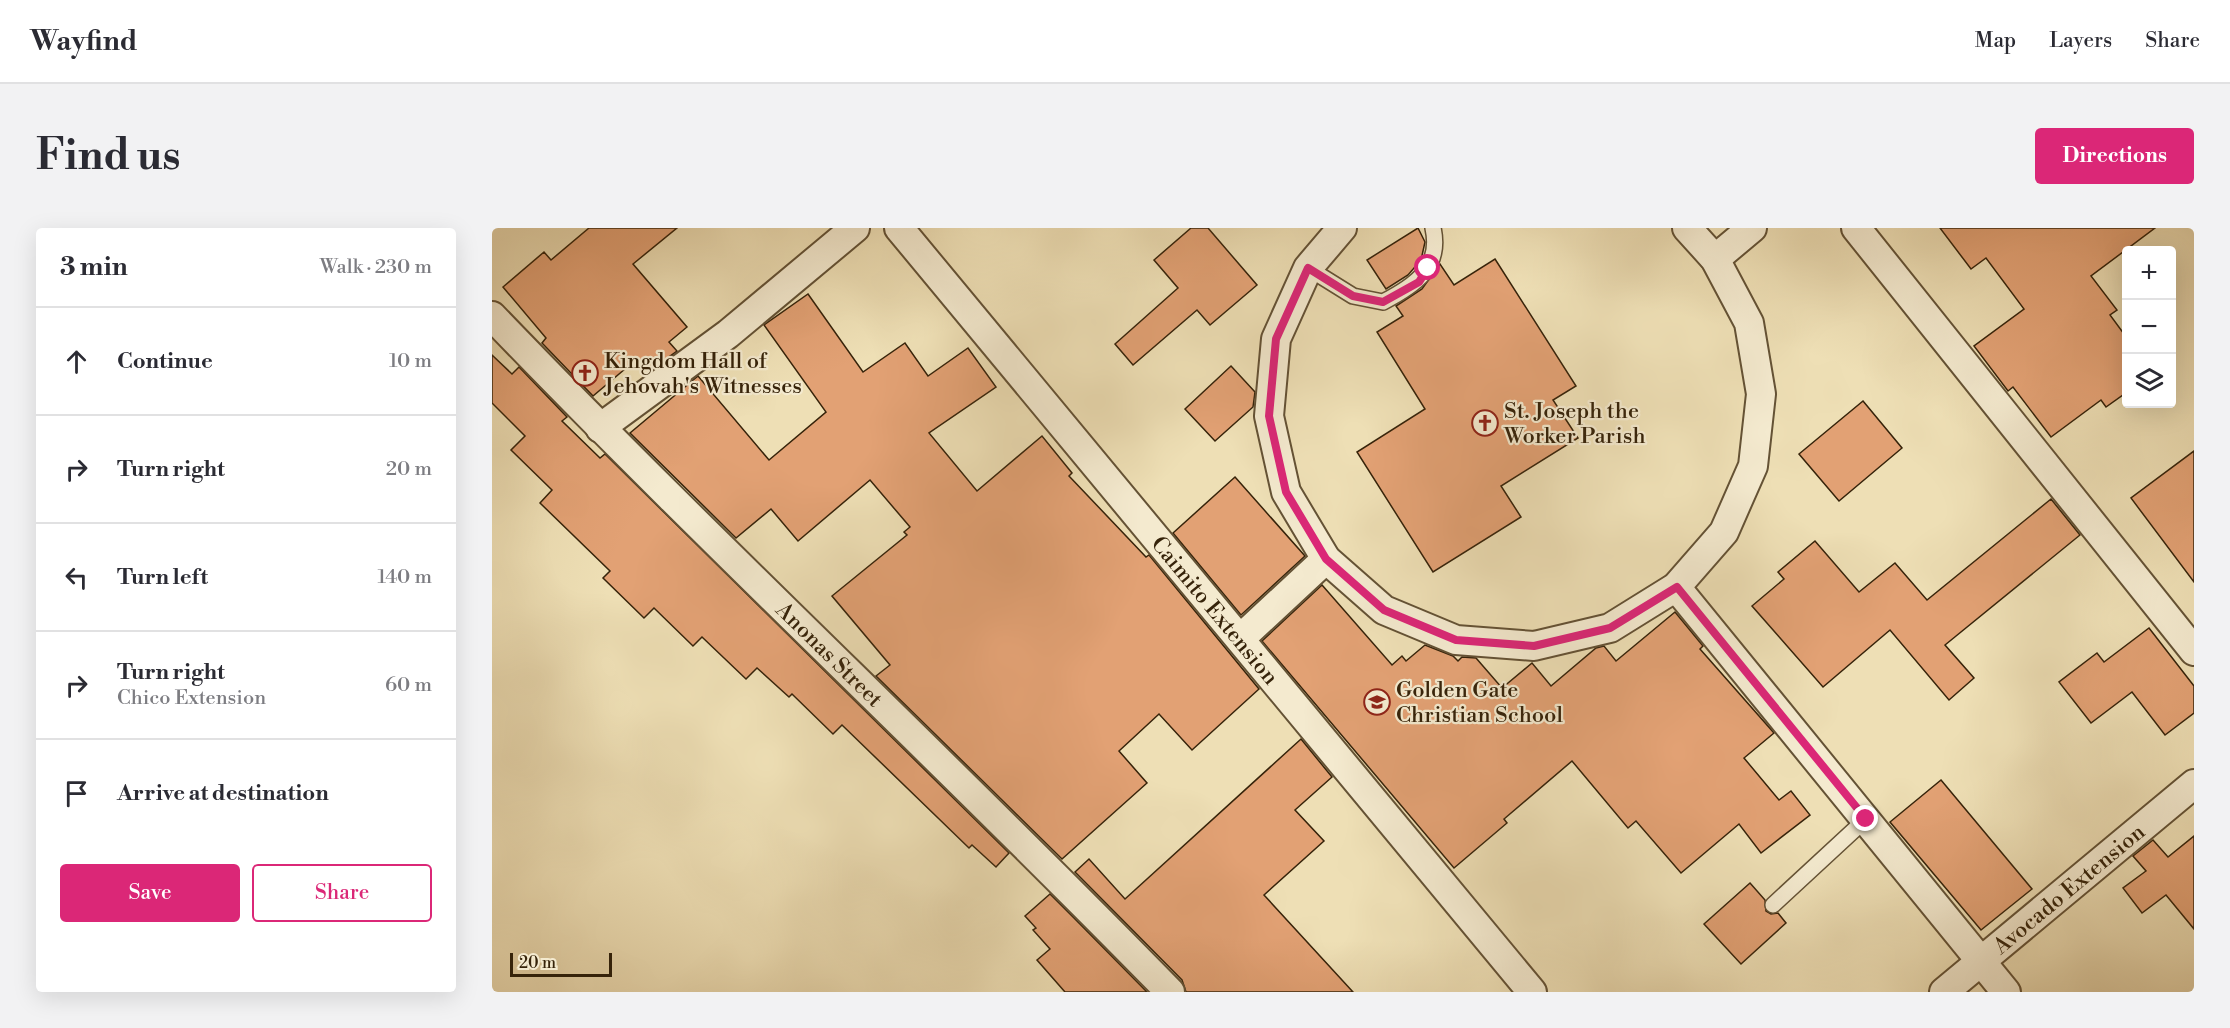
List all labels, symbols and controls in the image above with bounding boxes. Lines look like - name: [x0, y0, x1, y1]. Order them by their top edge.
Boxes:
- text: Wayfind: [30, 24, 138, 59]
- text: Map: [1975, 28, 2016, 54]
- text: Layers: [2049, 28, 2112, 54]
- text: Share: [2145, 28, 2200, 54]
- button: Directions: [2035, 128, 2194, 184]
- text: Find us: [36, 130, 180, 183]
- map controls: [2122, 246, 2176, 408]
- button: +: [2122, 246, 2176, 300]
- text: 3 min: [60, 251, 128, 283]
- route start: [1414, 254, 1440, 280]
- text: Walk · 230 m: [320, 255, 432, 280]
- button: −: [2122, 300, 2176, 354]
- icon: ahead: [60, 345, 93, 378]
- text: Continue: [117, 348, 213, 375]
- place label: Kingdom Hall of Jehovah's Witnesses: [603, 348, 802, 400]
- text: 10 m: [389, 349, 432, 374]
- button: layers: [2122, 354, 2176, 408]
- church icon: Kingdom Hall of Jehovah's Witnesses: [570, 358, 600, 388]
- place label: St. Joseph the Worker Parish: [1503, 398, 1646, 450]
- church icon: St. Joseph the Worker Parish: [1470, 408, 1500, 438]
- icon: right: [60, 453, 93, 486]
- text: Turn right: [117, 456, 225, 483]
- text: 20 m: [386, 457, 432, 482]
- street label: Caimito Extension: [1145, 531, 1284, 691]
- icon: left: [60, 561, 93, 594]
- text: Turn left: [117, 564, 208, 591]
- text: 140 m: [377, 565, 432, 590]
- street label: Anonas Street: [769, 596, 888, 713]
- text: Turn right: [117, 659, 225, 686]
- icon: right: [60, 669, 93, 702]
- text: 60 m: [385, 673, 432, 698]
- place label: Golden Gate Christian School: [1396, 677, 1563, 729]
- text: Chico Extension: [117, 686, 266, 711]
- school or university icon: Golden Gate Christian School: [1362, 687, 1392, 717]
- icon: arrive: [60, 777, 93, 810]
- text: Arrive at destination: [117, 780, 329, 807]
- route end: [1852, 805, 1878, 831]
- street label: Avocado Extension: [1987, 819, 2151, 961]
- button: Save: [60, 864, 240, 922]
- button: Share: [252, 864, 432, 922]
- scale bar: [510, 950, 612, 978]
- text: 20 m: [519, 953, 556, 973]

